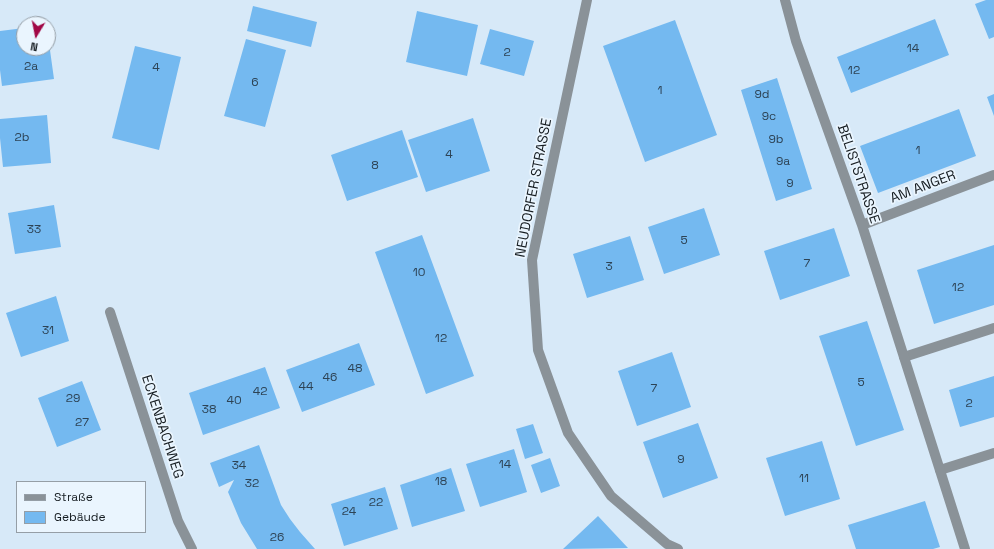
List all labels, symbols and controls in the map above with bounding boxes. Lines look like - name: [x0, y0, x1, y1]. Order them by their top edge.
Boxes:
- north arrow: [16, 16, 56, 56]
- text: N: [29, 39, 39, 54]
- house number: 14: [907, 42, 919, 56]
- house number: 2: [503, 46, 511, 60]
- house number: 2a: [24, 60, 38, 74]
- house number: 4: [152, 61, 160, 75]
- house number: 12: [848, 64, 860, 78]
- house number: 6: [251, 76, 259, 90]
- house number: 1: [657, 84, 663, 98]
- house number: 9d: [754, 88, 770, 102]
- house number: 9c: [762, 110, 776, 124]
- street label: NEUDORFER STRASSE: [512, 117, 556, 259]
- street label: BELISTSTRASSE: [833, 122, 883, 226]
- house number: 2b: [15, 131, 29, 145]
- house number: 9b: [768, 133, 784, 147]
- house number: 1: [915, 144, 921, 158]
- house number: 4: [445, 148, 453, 162]
- house number: 9a: [776, 155, 790, 169]
- house number: 8: [371, 159, 379, 173]
- street label: AM ANGER: [888, 167, 958, 207]
- house number: 9: [786, 177, 794, 191]
- house number: 33: [27, 223, 41, 237]
- house number: 5: [680, 234, 688, 248]
- house number: 7: [804, 257, 810, 271]
- house number: 3: [605, 260, 613, 274]
- house number: 10: [413, 266, 425, 280]
- house number: 12: [952, 281, 964, 295]
- house number: 31: [42, 324, 54, 338]
- house number: 12: [435, 332, 447, 346]
- house number: 48: [348, 362, 362, 376]
- house number: 46: [323, 371, 337, 385]
- street label: ECKENBACHWEG: [137, 373, 187, 481]
- house number: 5: [857, 376, 865, 390]
- house number: 44: [299, 380, 313, 394]
- house number: 7: [651, 382, 657, 396]
- house number: 42: [253, 385, 267, 399]
- house number: 29: [66, 392, 80, 406]
- house number: 40: [226, 394, 242, 408]
- house number: 2: [965, 397, 973, 411]
- house number: 38: [202, 403, 216, 417]
- house number: 27: [75, 416, 89, 430]
- house number: 9: [677, 453, 685, 467]
- house number: 14: [499, 458, 511, 472]
- house number: 34: [232, 459, 246, 473]
- house number: 11: [799, 472, 809, 486]
- house number: 18: [435, 475, 447, 489]
- house number: 32: [245, 477, 259, 491]
- legend: [16, 481, 146, 533]
- text: Straße: [54, 489, 93, 505]
- house number: 22: [369, 496, 383, 510]
- house number: 24: [342, 505, 356, 519]
- text: Gebäude: [54, 509, 106, 525]
- house number: 26: [270, 531, 284, 545]

